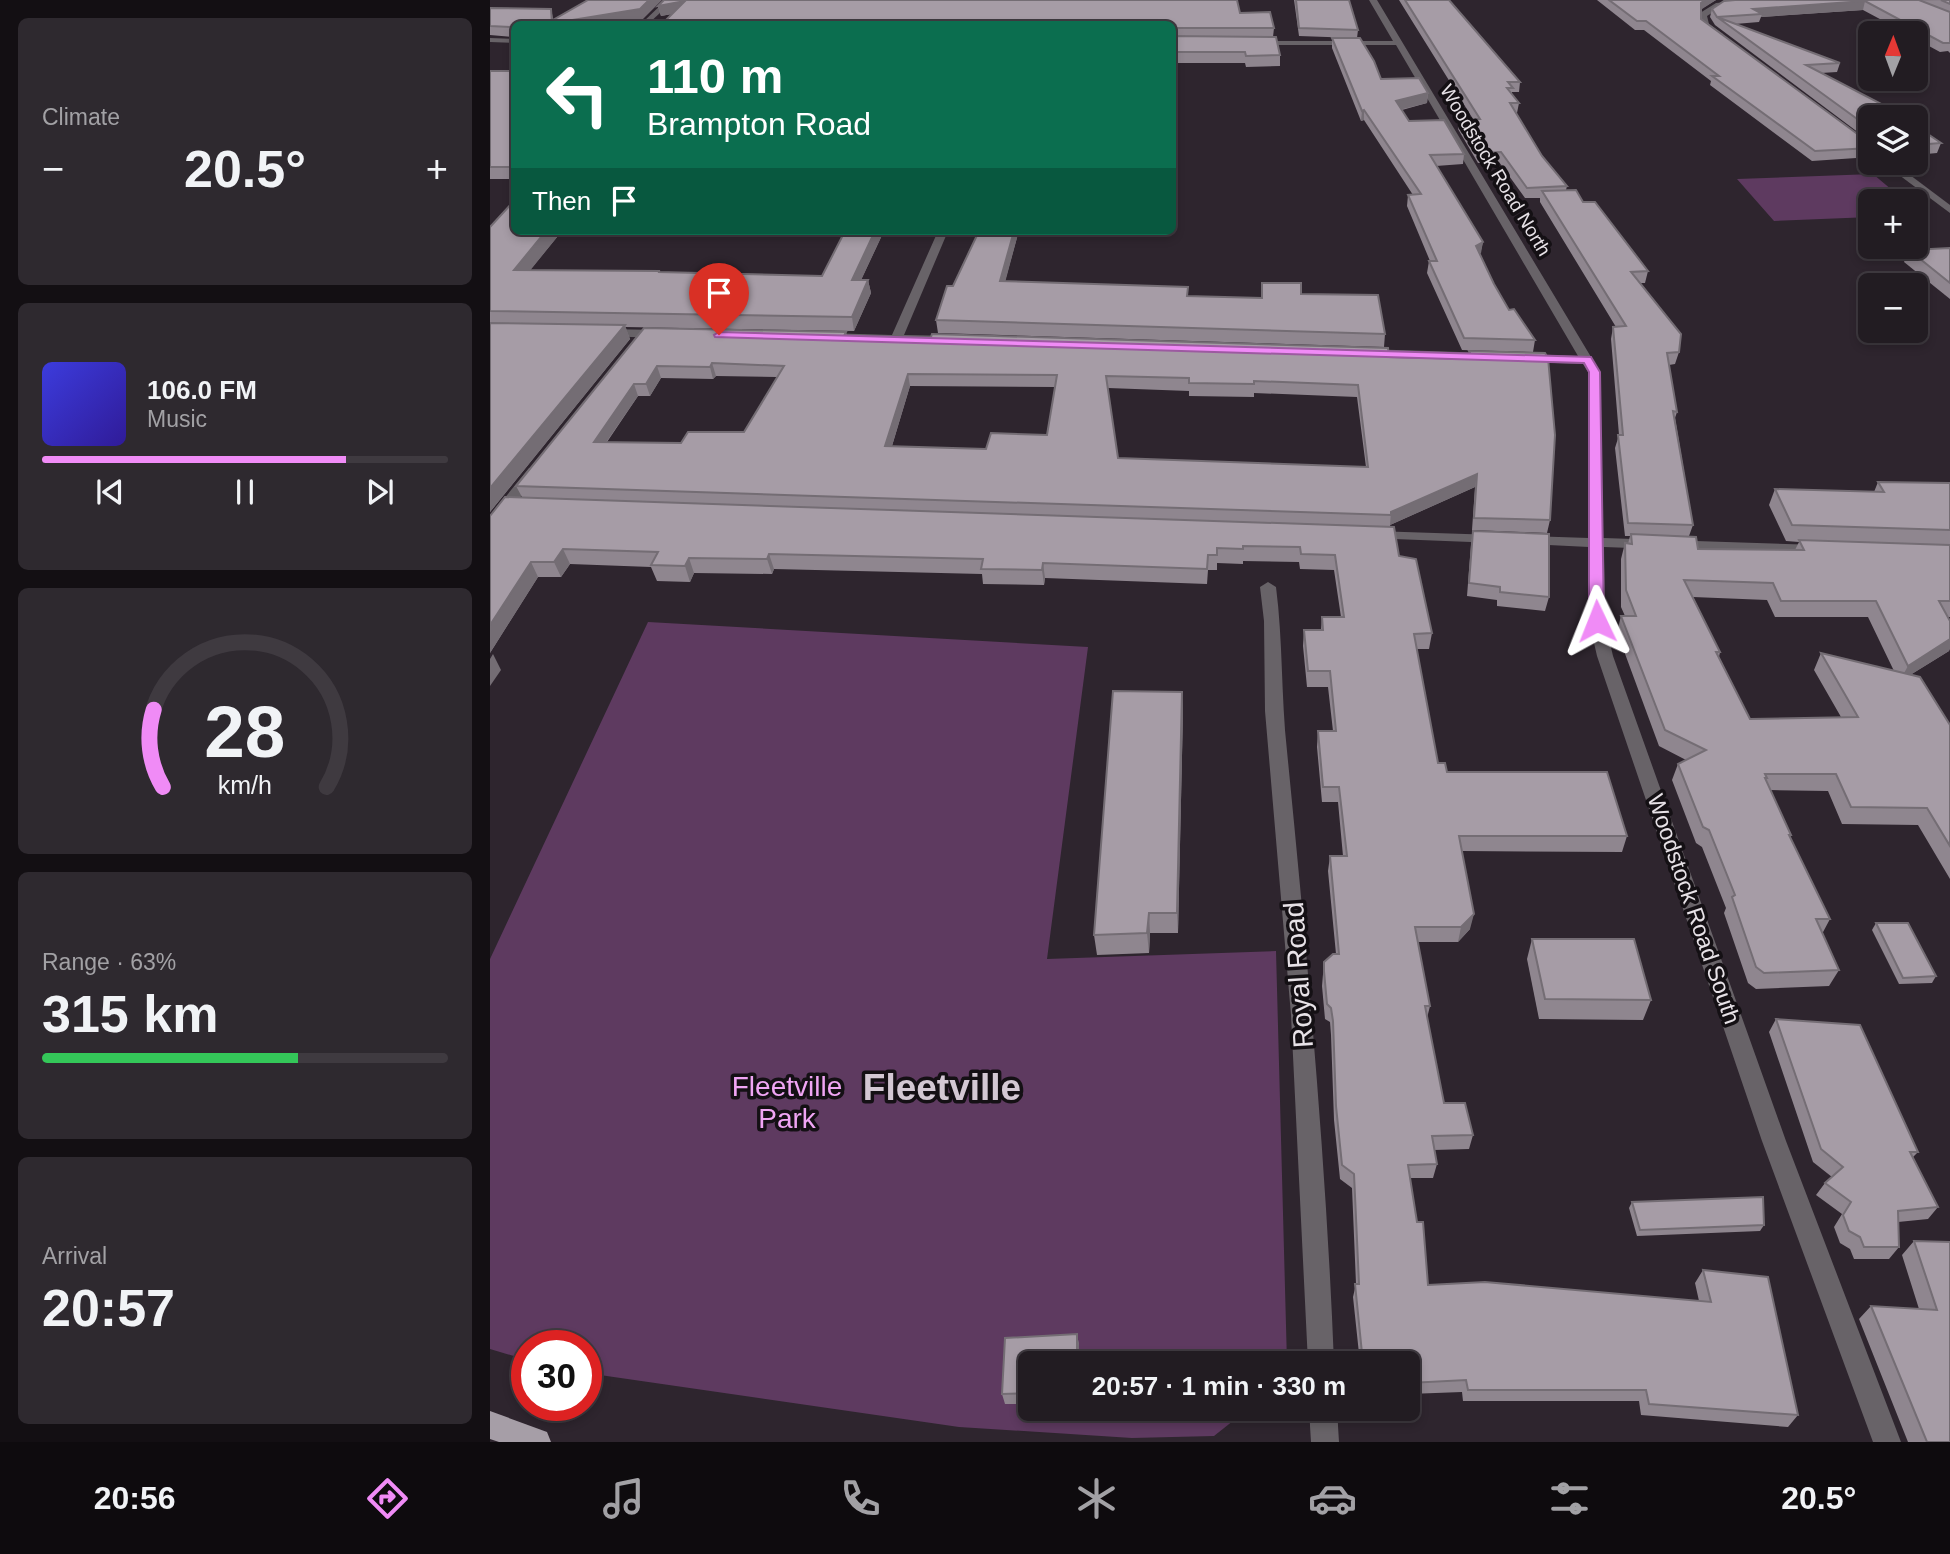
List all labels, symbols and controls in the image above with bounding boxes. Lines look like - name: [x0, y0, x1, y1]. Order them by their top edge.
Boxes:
- north arrow: [1858, 21, 1928, 91]
- map controls: [1858, 21, 1928, 343]
- icon: left: [532, 49, 623, 140]
- text: 110 m: [647, 49, 783, 103]
- street label: Woodstock Road North: [1436, 81, 1555, 260]
- text: Climate: [42, 104, 120, 130]
- button: layers: [1858, 105, 1928, 175]
- text: Brampton Road: [647, 106, 871, 142]
- text: 20.5°: [184, 140, 306, 198]
- text: −: [42, 148, 64, 190]
- text: +: [426, 148, 448, 190]
- icon: arrive: [605, 182, 643, 220]
- text: Then: [532, 186, 591, 216]
- button: +: [1858, 189, 1928, 259]
- pin: [689, 263, 749, 335]
- button: −: [1858, 273, 1928, 343]
- icon: arrive: [700, 274, 738, 312]
- text: 106.0 FM: [147, 375, 257, 405]
- text: Music: [147, 406, 207, 432]
- icon: previous: [91, 473, 129, 511]
- icon: pause: [226, 473, 264, 511]
- icon: next: [361, 473, 399, 511]
- position arrow: [1560, 584, 1634, 658]
- text: 28: [205, 691, 285, 772]
- text: km/h: [218, 771, 272, 799]
- street label: Woodstock Road South: [1642, 791, 1746, 1027]
- street label: Royal Road: [1278, 901, 1319, 1049]
- text: Range · 63%: [42, 949, 176, 975]
- text: 315 km: [42, 985, 218, 1043]
- district label: Fleetville: [863, 1067, 1021, 1108]
- park label: Fleetville Park: [732, 1071, 842, 1134]
- text: Arrival: [42, 1243, 107, 1269]
- text: 20:57: [42, 1279, 175, 1337]
- speed limit sign: 30: [511, 1330, 602, 1421]
- text: 20:57 · 1 min · 330 m: [1092, 1371, 1346, 1401]
- icon: directions: [363, 1474, 412, 1523]
- icon: music: [599, 1474, 648, 1523]
- icon: phone: [836, 1474, 885, 1523]
- icon: climate: [1072, 1474, 1121, 1523]
- icon: car: [1308, 1474, 1357, 1523]
- icon: filters: [1545, 1474, 1594, 1523]
- text: 20:56: [94, 1480, 176, 1516]
- text: 20.5°: [1781, 1480, 1856, 1516]

